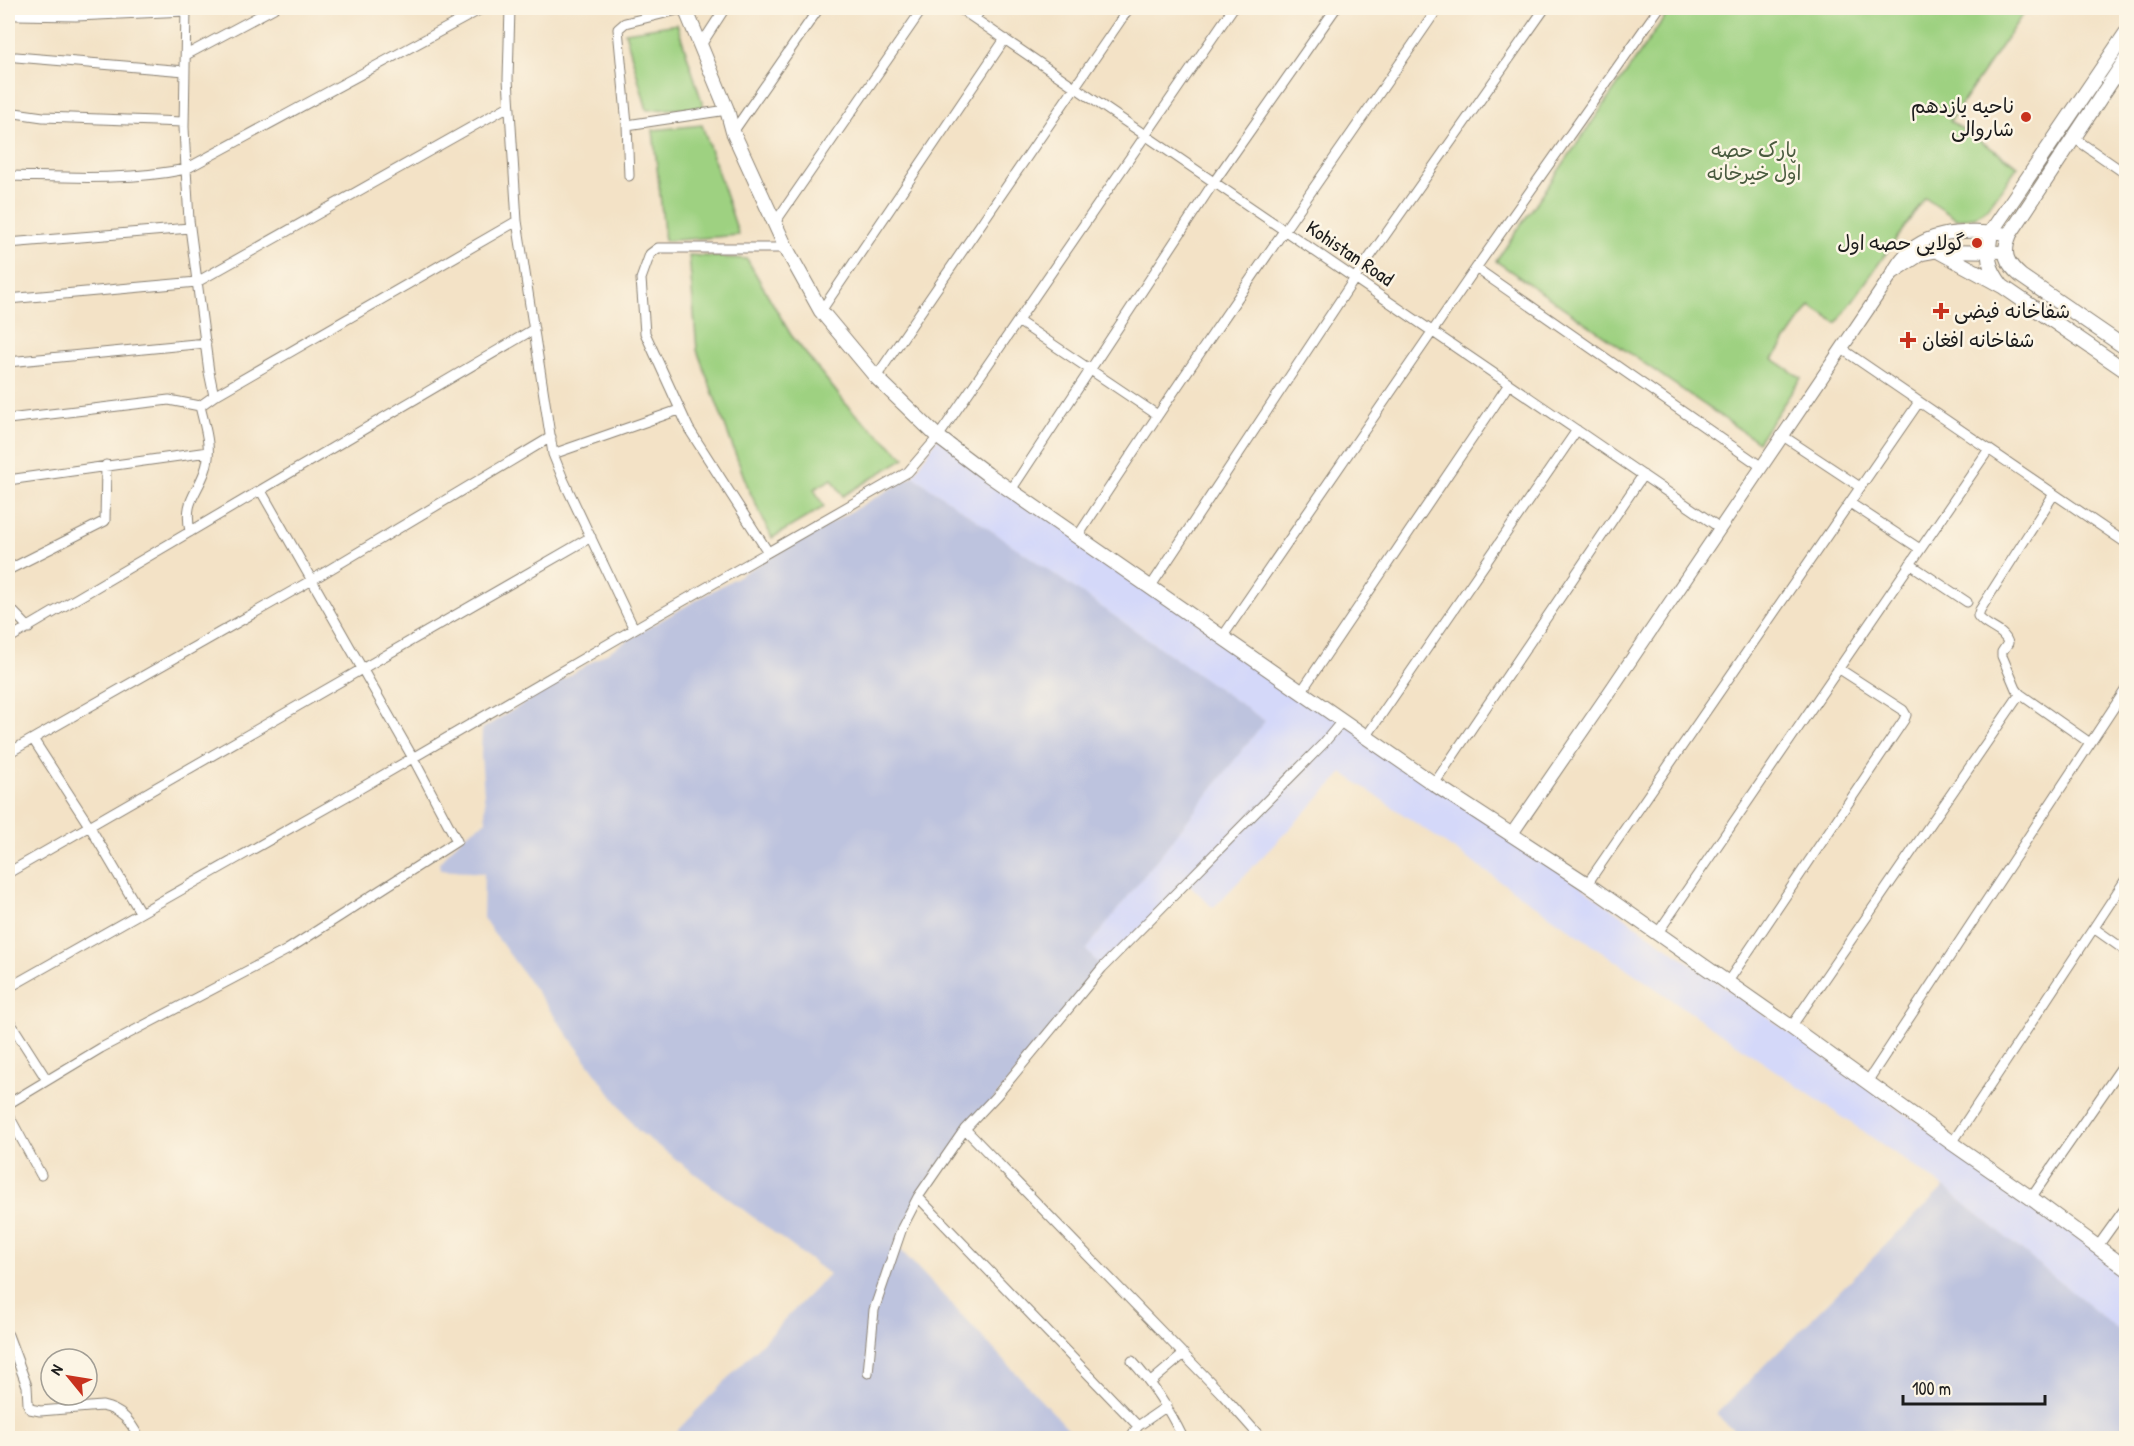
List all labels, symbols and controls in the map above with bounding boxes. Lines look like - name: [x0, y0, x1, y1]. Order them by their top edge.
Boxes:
- place label: ناحیه یازدهم شاروالی: [1911, 92, 2014, 142]
- marker: ناحیه یازدهم شاروالی: [2019, 110, 2033, 124]
- park label: پارک حصه اول خیرخانه: [1706, 136, 1802, 186]
- street label: Kohistan Road: [1301, 213, 1400, 292]
- place label: گولایی حصه اول: [1837, 229, 1965, 256]
- marker: گولایی حصه اول: [1970, 236, 1984, 250]
- place label: شفاخانه فیضی: [1954, 297, 2070, 324]
- marker: شفاخانه فیضی: [1932, 302, 1950, 320]
- place label: شفاخانه افغان: [1922, 326, 2034, 353]
- marker: شفاخانه افغان: [1899, 331, 1917, 349]
- north arrow: [39, 1347, 99, 1407]
- text: N: [44, 1360, 68, 1379]
- scale bar: [1903, 1368, 2046, 1406]
- text: 100 m: [1912, 1376, 1951, 1401]

